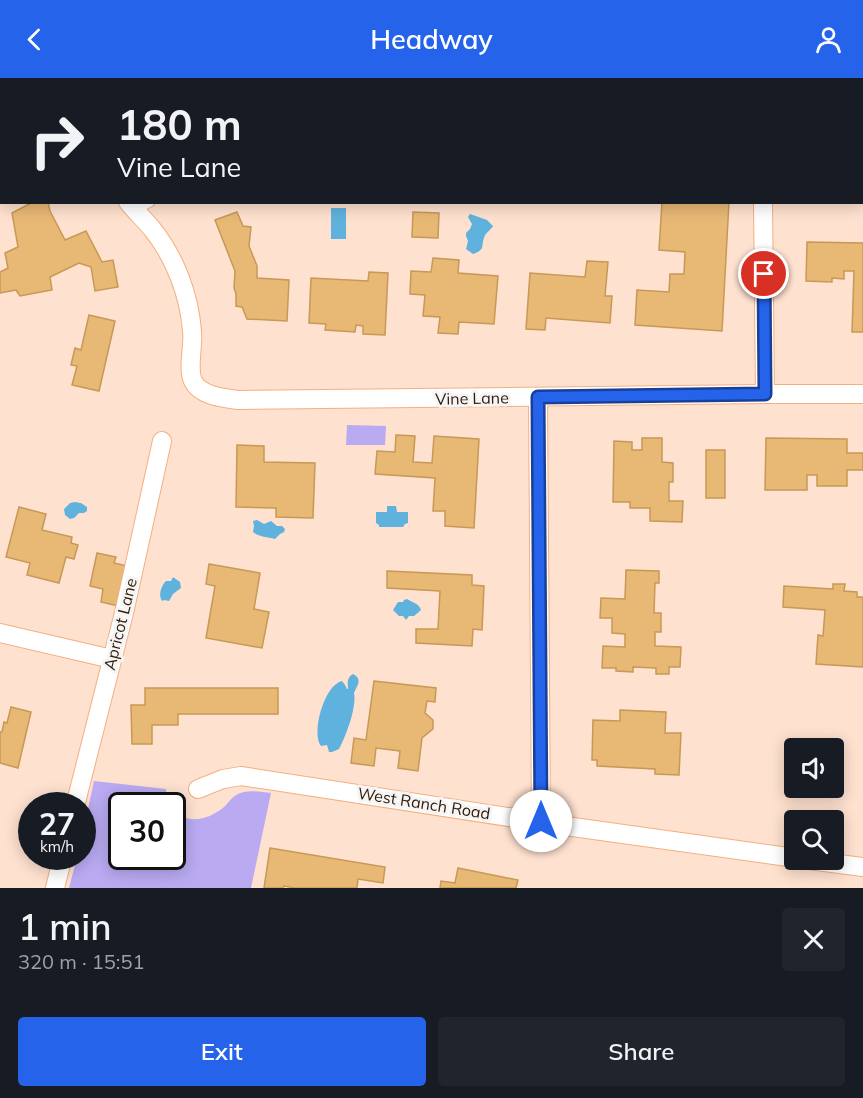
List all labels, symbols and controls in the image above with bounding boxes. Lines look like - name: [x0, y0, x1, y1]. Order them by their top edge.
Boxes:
- text: Headway: [370, 22, 493, 56]
- icon: back: [18, 23, 51, 56]
- icon: person: [812, 23, 845, 56]
- text: 180 m: [117, 98, 242, 151]
- icon: right: [18, 102, 96, 180]
- text: Vine Lane: [117, 150, 241, 184]
- pin: [738, 248, 789, 299]
- icon: arrive: [747, 257, 780, 290]
- street label: Vine Lane: [435, 387, 509, 409]
- street label: Apricot Lane: [99, 576, 141, 672]
- map controls: [784, 738, 844, 870]
- button: sound: [784, 738, 844, 798]
- street label: West Ranch Road: [356, 783, 492, 823]
- position arrow: [509, 789, 573, 853]
- speed limit sign: 30: [108, 792, 186, 870]
- text: 27: [39, 805, 75, 843]
- button: search: [784, 810, 844, 870]
- text: km/h: [40, 837, 74, 856]
- text: 1 min: [18, 904, 112, 949]
- button: close: [782, 908, 845, 971]
- text: 320 m · 15:51: [18, 949, 144, 974]
- button: Exit: [18, 1017, 426, 1086]
- button: Share: [438, 1017, 845, 1086]

